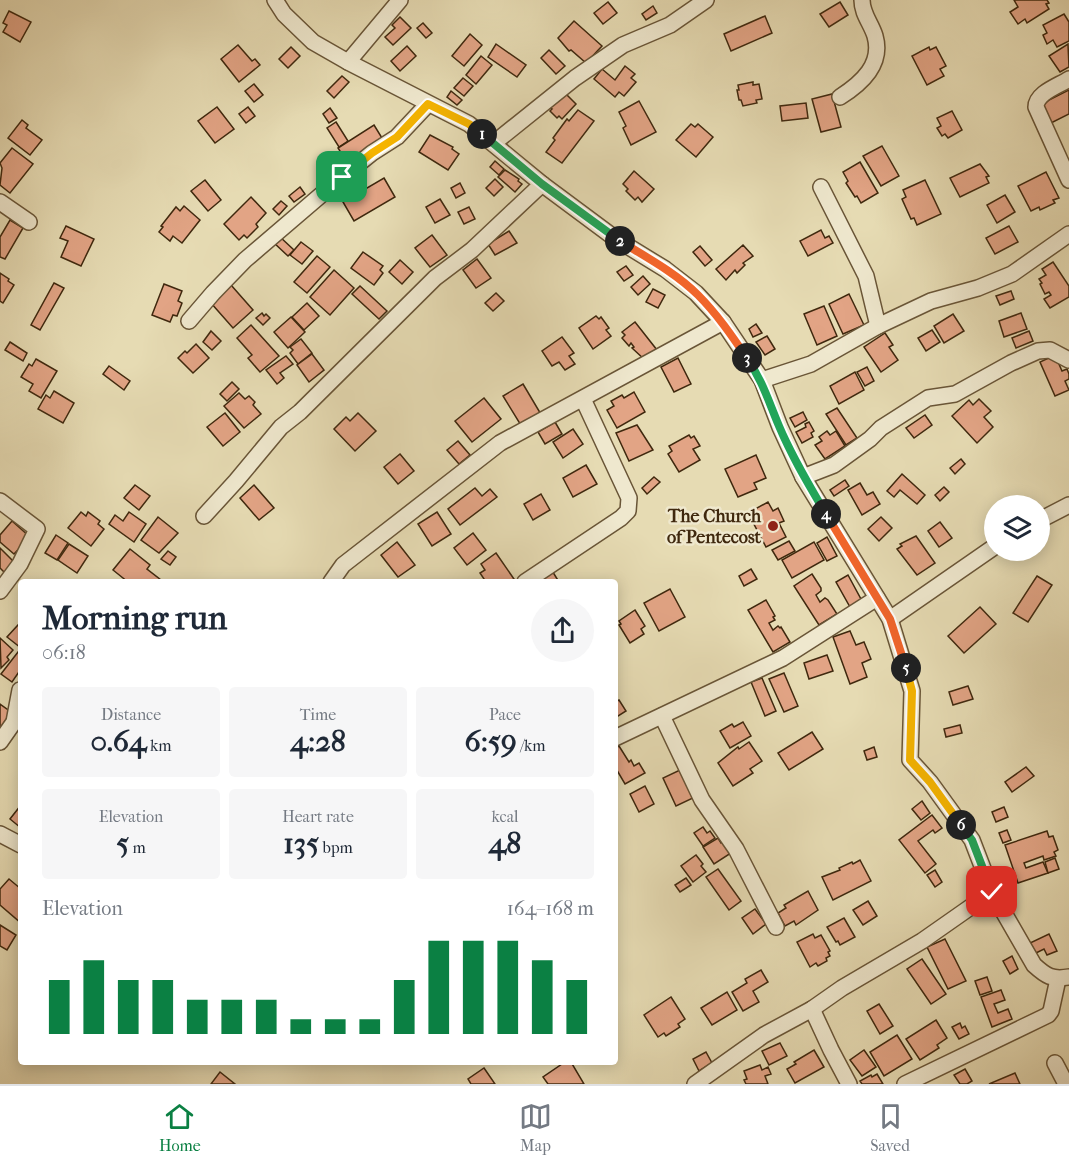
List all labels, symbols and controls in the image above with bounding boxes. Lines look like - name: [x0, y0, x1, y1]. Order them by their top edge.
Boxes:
- pin: 1: [467, 119, 497, 149]
- text: 1: [479, 124, 485, 143]
- pin: [316, 151, 367, 202]
- icon: arrive: [325, 160, 358, 193]
- pin: 2: [605, 226, 635, 256]
- text: 2: [616, 231, 624, 250]
- pin: 3: [732, 343, 762, 373]
- text: 3: [744, 348, 750, 367]
- map controls: [984, 495, 1050, 561]
- button: layers: [984, 495, 1050, 561]
- pin: 4: [811, 499, 841, 529]
- text: 4: [821, 504, 831, 523]
- place label: The Church of Pentecost: [667, 506, 762, 548]
- marker: The Church of Pentecost: [766, 519, 780, 533]
- text: Morning run: [42, 599, 227, 638]
- button: share: [531, 599, 594, 662]
- text: 06:18: [42, 641, 86, 664]
- pin: 5: [891, 653, 921, 683]
- text: 5: [903, 658, 909, 677]
- text: Distance: [101, 705, 161, 724]
- text: Time: [300, 705, 336, 724]
- text: Pace: [489, 705, 521, 724]
- text: 0.64: [90, 724, 147, 759]
- text: 4:28: [290, 724, 346, 759]
- text: 6:59: [464, 724, 517, 759]
- text: km: [147, 736, 172, 755]
- text: /km: [517, 736, 546, 755]
- text: Elevation: [99, 807, 163, 826]
- text: Heart rate: [282, 807, 354, 826]
- text: kcal: [492, 807, 518, 826]
- pin: 6: [946, 810, 976, 840]
- text: 6: [957, 815, 965, 834]
- text: 5: [116, 826, 129, 861]
- text: 135: [283, 826, 319, 861]
- text: 48: [489, 826, 521, 861]
- text: m: [129, 838, 146, 857]
- text: bpm: [319, 838, 353, 857]
- pin: [966, 866, 1017, 917]
- icon: check: [975, 875, 1008, 908]
- text: Elevation: [42, 897, 123, 920]
- text: 164–168 m: [507, 897, 594, 920]
- tab: Home: [159, 1100, 201, 1155]
- tab: Map: [519, 1100, 552, 1155]
- tab: Saved: [870, 1100, 910, 1155]

